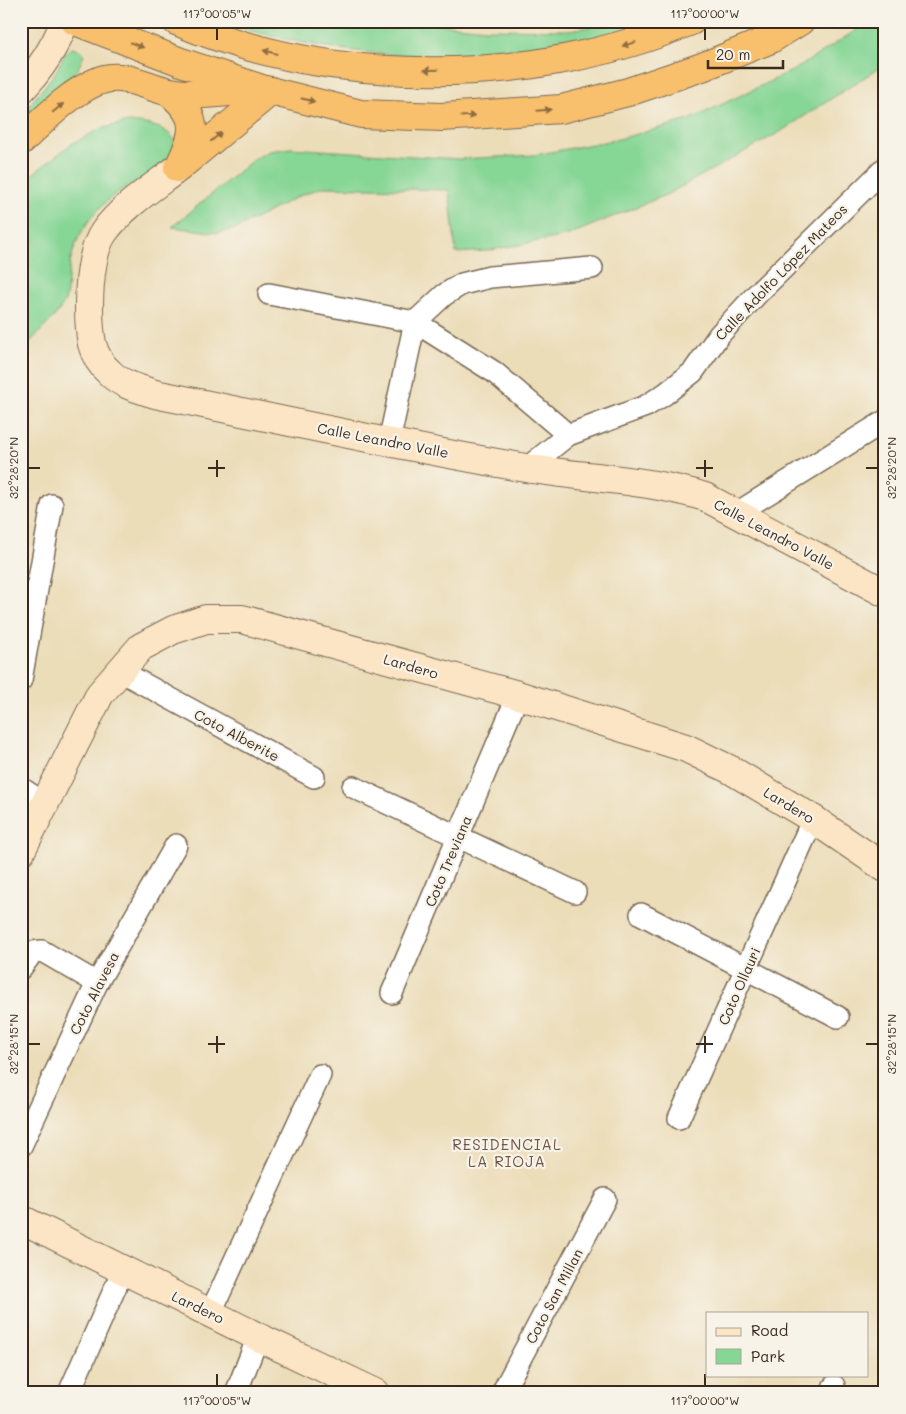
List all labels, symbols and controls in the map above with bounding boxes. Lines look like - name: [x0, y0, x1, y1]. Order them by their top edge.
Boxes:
- text: 117°00'05"W: [183, 5, 251, 21]
- text: 117°00'00"W: [670, 5, 740, 21]
- scale bar: [708, 38, 784, 70]
- one-way arrow: [621, 40, 636, 48]
- one-way arrow: [129, 42, 144, 49]
- text: 20 m: [716, 44, 750, 64]
- one-way arrow: [263, 48, 278, 56]
- one-way arrow: [422, 67, 438, 75]
- one-way arrow: [300, 96, 315, 104]
- one-way arrow: [51, 103, 64, 114]
- one-way arrow: [536, 106, 552, 114]
- one-way arrow: [461, 112, 477, 120]
- one-way arrow: [209, 131, 222, 142]
- street label: Calle Adolfo López Mateos: [711, 200, 851, 344]
- street label: Calle Leandro Valle: [316, 418, 450, 462]
- text: 32°28'20"N: [5, 437, 21, 499]
- text: 32°28'20"N: [883, 437, 899, 499]
- street label: Calle Leandro Valle: [711, 494, 837, 574]
- street label: Lardero: [381, 649, 441, 683]
- street label: Coto Alberite: [191, 705, 283, 765]
- street label: Lardero: [760, 782, 818, 828]
- street label: Coto Treviana: [420, 812, 476, 910]
- street label: Coto Ollauri: [713, 944, 765, 1028]
- street label: Coto Alavesa: [65, 948, 123, 1038]
- text: 32°28'15"N: [5, 1014, 21, 1074]
- text: 32°28'15"N: [883, 1014, 899, 1074]
- district label: RESIDENCIAL LA RIOJA: [452, 1134, 562, 1171]
- street label: Coto San Millan: [521, 1245, 587, 1347]
- street label: Lardero: [169, 1286, 227, 1328]
- legend: [706, 1312, 868, 1376]
- text: Road: [751, 1320, 788, 1340]
- text: Park: [751, 1346, 785, 1366]
- text: 117°00'05"W: [183, 1392, 251, 1408]
- text: 117°00'00"W: [670, 1392, 740, 1408]

